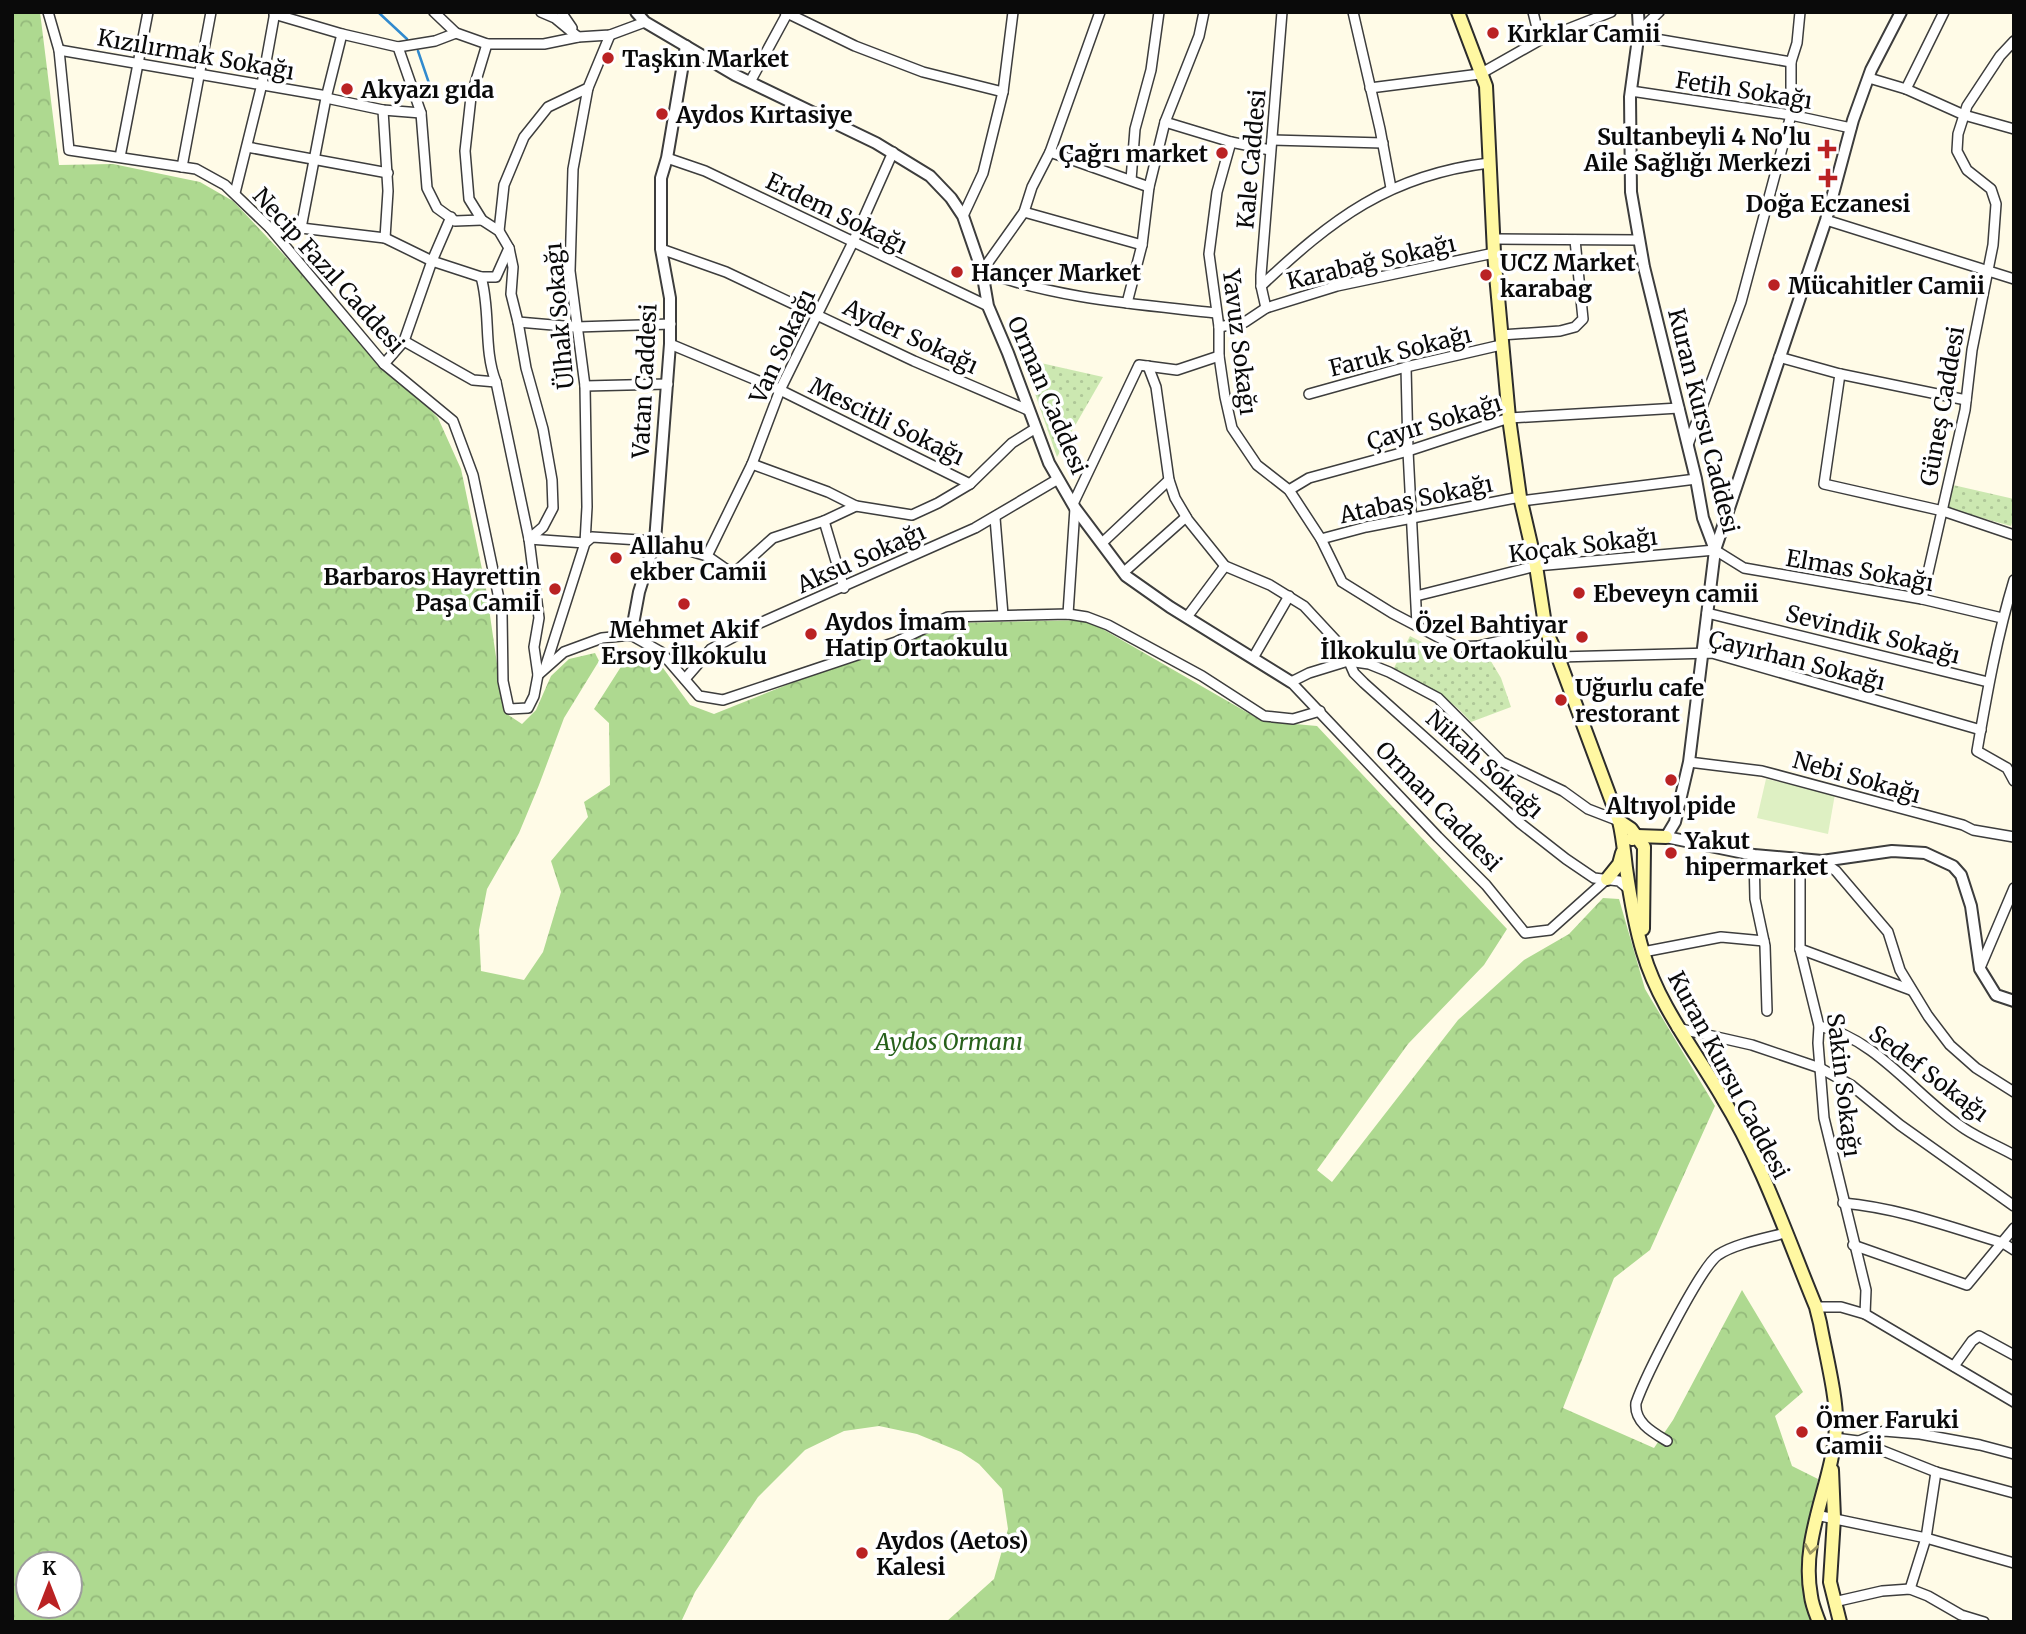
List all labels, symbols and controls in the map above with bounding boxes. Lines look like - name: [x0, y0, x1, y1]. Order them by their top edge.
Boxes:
- place label: Kırklar Camii: [1507, 19, 1661, 48]
- street label: Kızılırmak Sokağı: [95, 22, 297, 86]
- marker: Kırklar Camii: [1485, 25, 1501, 41]
- place label: Taşkın Market: [622, 44, 789, 73]
- marker: Taşkın Market: [600, 50, 616, 66]
- street label: Fetih Sokağı: [1674, 65, 1814, 115]
- place label: Akyazı gıda: [360, 75, 494, 104]
- marker: Akyazı gıda: [339, 81, 355, 97]
- street label: Kale Caddesi: [1230, 88, 1272, 230]
- place label: Aydos Kırtasiye: [675, 100, 852, 129]
- marker: Aydos Kırtasiye: [654, 106, 670, 122]
- place label: Sultanbeyli 4 No'lu Aile Sağlığı Merkezi: [1583, 122, 1811, 177]
- place label: Çağrı market: [1059, 139, 1208, 168]
- marker: Sultanbeyli 4 No'lu Aile Sağlığı Merkezi: [1817, 139, 1837, 159]
- marker: Çağrı market: [1214, 145, 1230, 161]
- street label: Erdem Sokağı: [761, 166, 913, 260]
- marker: Doğa Eczanesi: [1820, 170, 1836, 186]
- street label: Necip Fazıl Caddesi: [247, 181, 411, 359]
- place label: Doğa Eczanesi: [1746, 189, 1911, 218]
- street label: Karabağ Sokağı: [1284, 228, 1458, 296]
- street label: Ülhak Sokağı: [538, 241, 580, 391]
- place label: UCZ Market karabag: [1500, 248, 1636, 303]
- place label: Hançer Market: [971, 258, 1141, 287]
- marker: Hançer Market: [949, 264, 965, 280]
- street label: Yavuz Sokağı: [1217, 266, 1263, 417]
- marker: UCZ Market karabag: [1478, 267, 1494, 283]
- place label: Mücahitler Camii: [1788, 271, 1985, 300]
- marker: Mücahitler Camii: [1766, 277, 1782, 293]
- street label: Van Sokağı: [743, 284, 821, 409]
- street label: Ayder Sokağı: [838, 292, 983, 380]
- street label: Vatan Caddesi: [625, 303, 663, 460]
- street label: Kuran Kursu Caddesi: [1662, 305, 1746, 537]
- street label: Orman Caddesi: [1002, 311, 1094, 479]
- street label: Faruk Sokağı: [1326, 319, 1474, 383]
- street label: Güneş Caddesi: [1914, 324, 1970, 488]
- street label: Mescitli Sokağı: [805, 371, 969, 471]
- street label: Çayır Sokağı: [1363, 388, 1505, 456]
- street label: Atabaş Sokağı: [1336, 469, 1495, 530]
- street label: Aksu Sokağı: [791, 517, 930, 600]
- street label: Koçak Sokağı: [1507, 521, 1659, 569]
- place label: Allahu ekber Camii: [629, 531, 767, 586]
- street label: Elmas Sokağı: [1784, 543, 1936, 597]
- marker: Allahu ekber Camii: [608, 550, 624, 566]
- place label: Barbaros Hayrettin Paşa Camiİ: [323, 562, 541, 617]
- place label: Ebeveyn camii: [1593, 579, 1759, 608]
- marker: Barbaros Hayrettin Paşa Camiİ: [547, 581, 563, 597]
- marker: Ebeveyn camii: [1571, 585, 1587, 601]
- marker: Mehmet Akif Ersoy İlkokulu: [676, 596, 692, 612]
- street label: Sevindik Sokağı: [1783, 598, 1963, 670]
- place label: Aydos İmam Hatip Ortaokulu: [824, 607, 1008, 662]
- place label: Özel Bahtiyar İlkokulu ve Ortaokulu: [1320, 610, 1568, 665]
- place label: Mehmet Akif Ersoy İlkokulu: [601, 615, 767, 670]
- street label: Çayırhan Sokağı: [1705, 624, 1889, 696]
- marker: Aydos İmam Hatip Ortaokulu: [803, 626, 819, 642]
- marker: Özel Bahtiyar İlkokulu ve Ortaokulu: [1574, 629, 1590, 645]
- place label: Uğurlu cafe restorant: [1575, 673, 1704, 728]
- marker: Uğurlu cafe restorant: [1553, 692, 1569, 708]
- street label: Nikah Sokağı: [1420, 704, 1550, 824]
- street label: Orman Caddesi: [1370, 735, 1508, 877]
- street label: Nebi Sokağı: [1790, 745, 1924, 809]
- marker: Altıyol pide: [1663, 772, 1679, 788]
- place label: Altıyol pide: [1605, 791, 1736, 820]
- place label: Yakut hipermarket: [1684, 826, 1828, 881]
- marker: Yakut hipermarket: [1663, 845, 1679, 861]
- street label: Kuran Kursu Caddesi: [1662, 966, 1796, 1184]
- street label: Sakin Sokağı: [1821, 1011, 1867, 1159]
- street label: Sedef Sokağı: [1864, 1019, 1994, 1127]
- park label: Aydos Ormanı: [873, 1027, 1023, 1056]
- place label: Ömer Faruki Camii: [1816, 1405, 1959, 1460]
- marker: Ömer Faruki Camii: [1794, 1424, 1810, 1440]
- place label: Aydos (Aetos) Kalesi: [875, 1526, 1028, 1581]
- one-way arrow: [1804, 1544, 1819, 1555]
- marker: Aydos (Aetos) Kalesi: [854, 1545, 870, 1561]
- north arrow: [14, 1550, 84, 1620]
- text: K: [42, 1556, 57, 1580]

